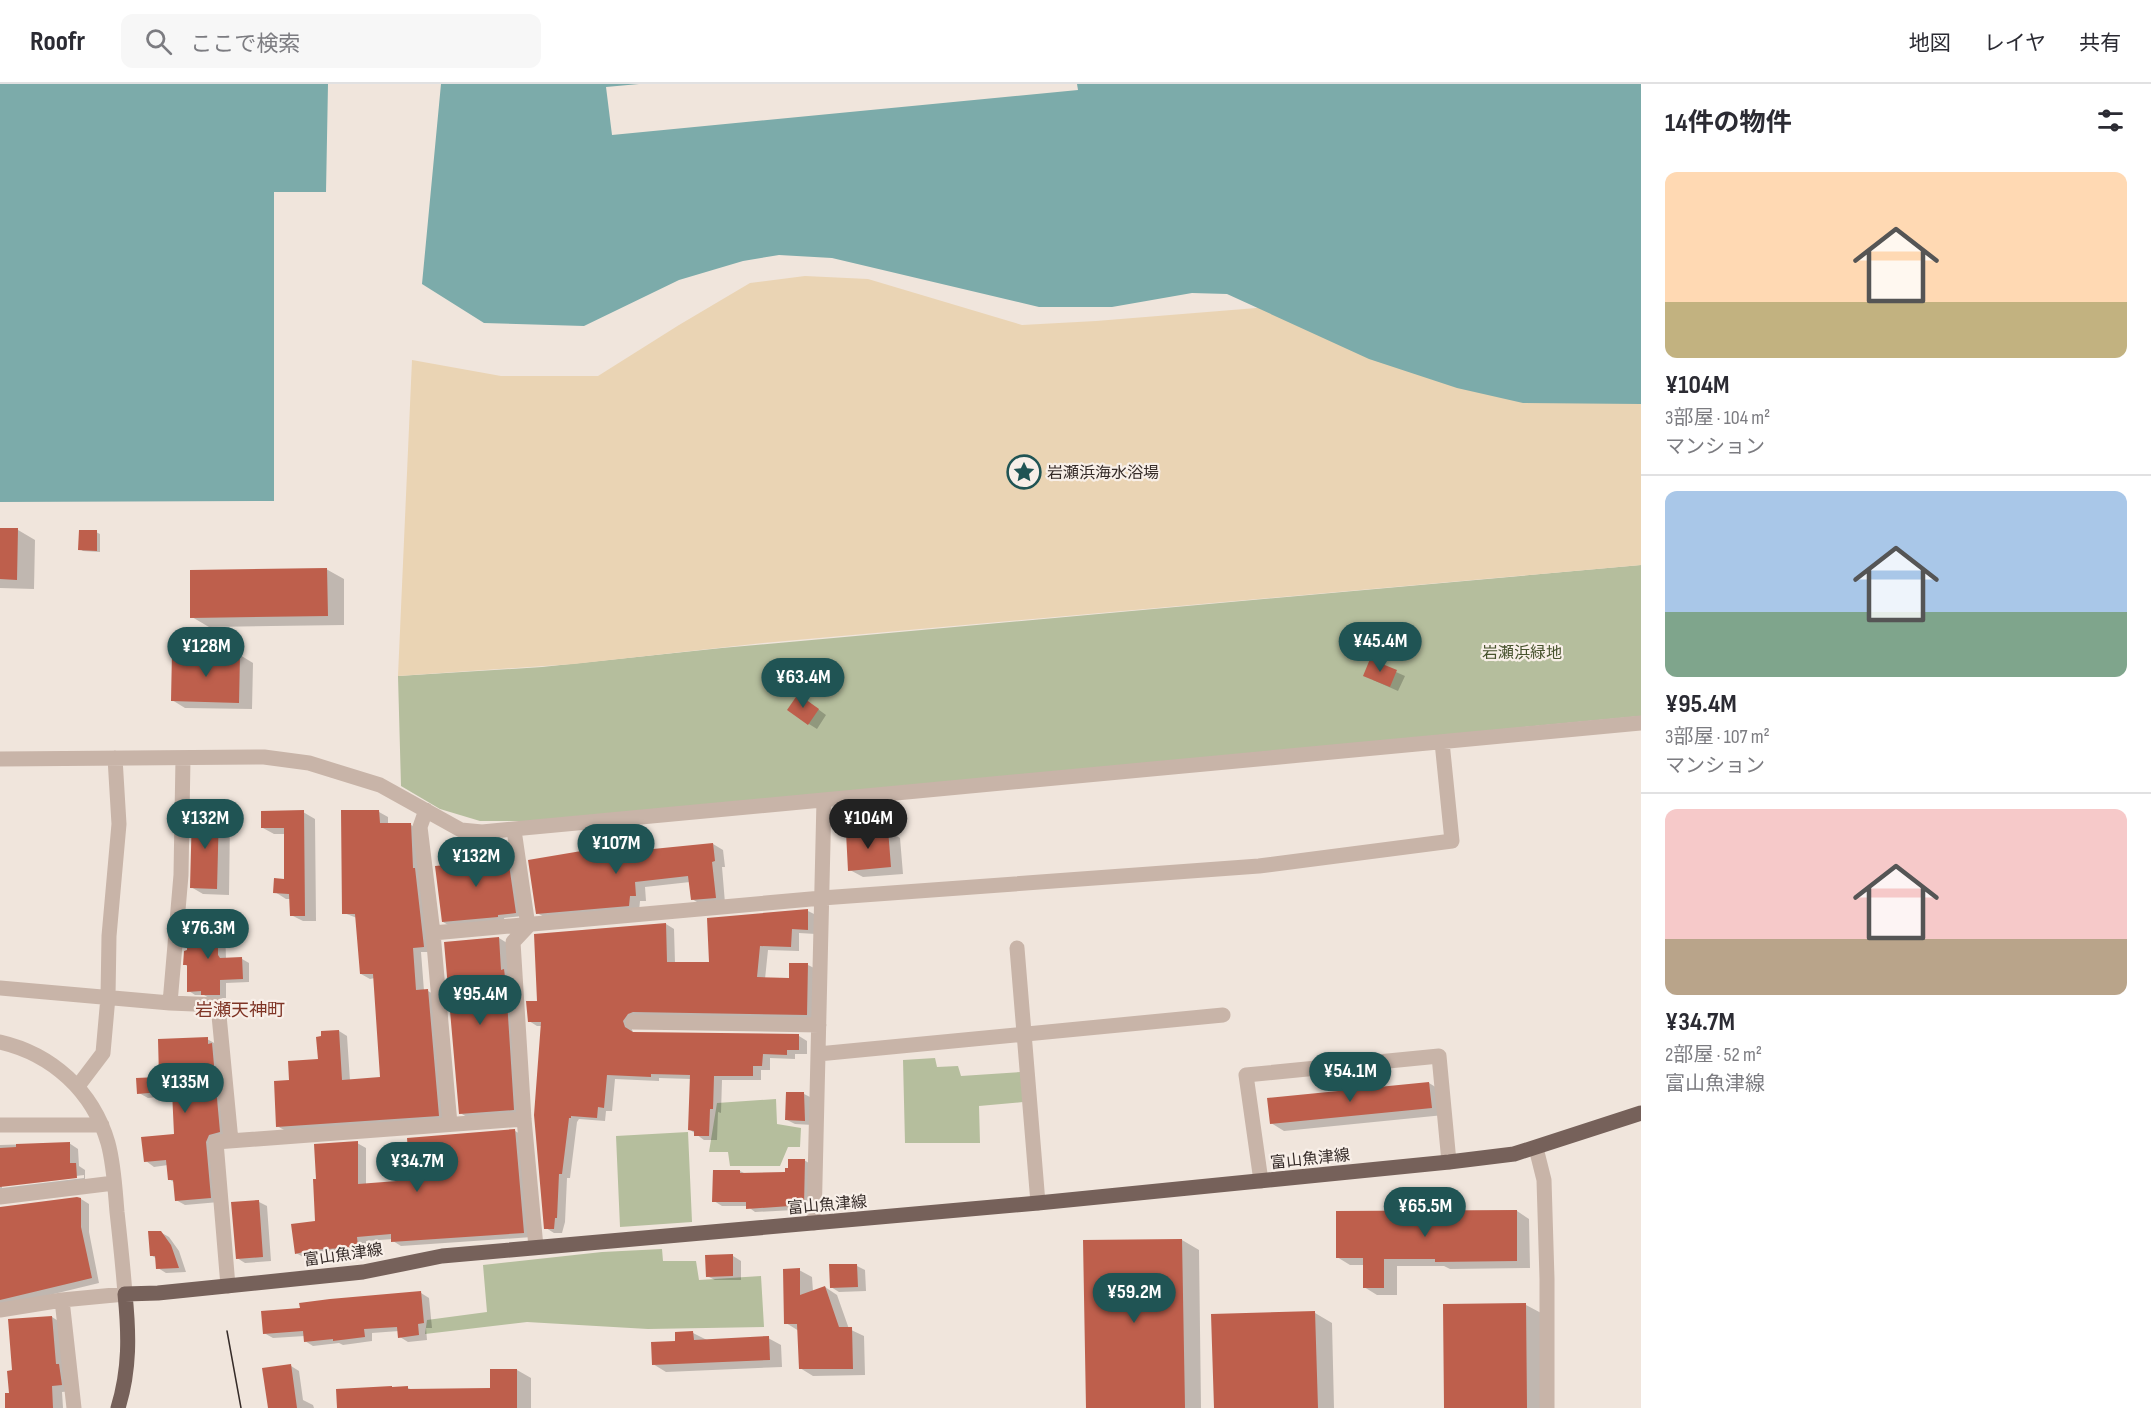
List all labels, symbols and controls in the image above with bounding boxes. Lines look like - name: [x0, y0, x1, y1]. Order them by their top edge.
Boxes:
- search box: [121, 14, 541, 68]
- text: Roofr: [30, 25, 85, 58]
- icon: search: [142, 25, 175, 58]
- text: ここで検索: [190, 31, 300, 58]
- text: 地図: [1909, 31, 1951, 56]
- text: レイヤ: [1984, 31, 2046, 56]
- text: 共有: [2079, 31, 2121, 56]
- icon: filters: [2094, 104, 2127, 137]
- text: 14件の物件: [1665, 108, 1792, 139]
- icon: home: [1842, 211, 1950, 319]
- text: ¥104M: [1665, 370, 1729, 401]
- text: 3部屋 · 104 m²: [1665, 406, 1770, 430]
- text: マンション: [1665, 435, 1765, 459]
- place icon: 岩瀬浜海水浴場: [1006, 454, 1042, 490]
- place label: 岩瀬浜海水浴場: [1047, 464, 1159, 483]
- icon: home: [1842, 530, 1950, 638]
- pin: ¥45.4M: [1331, 622, 1429, 673]
- pin: ¥128M: [164, 627, 248, 678]
- text: ¥45.4M: [1353, 629, 1407, 653]
- text: ¥128M: [181, 634, 231, 658]
- park label: 岩瀬浜緑地: [1482, 644, 1562, 663]
- pin: ¥63.4M: [754, 658, 852, 709]
- text: ¥63.4M: [775, 665, 831, 689]
- text: ¥95.4M: [1665, 689, 1737, 720]
- text: 3部屋 · 107 m²: [1665, 725, 1770, 749]
- text: マンション: [1665, 754, 1765, 778]
- pin: ¥132M: [163, 799, 247, 850]
- pin: ¥104M: [826, 799, 910, 850]
- text: ¥132M: [181, 806, 229, 830]
- text: ¥104M: [843, 806, 893, 830]
- pin: ¥107M: [574, 824, 658, 875]
- text: ¥107M: [592, 831, 640, 855]
- pin: ¥132M: [434, 837, 518, 888]
- text: ¥132M: [452, 844, 500, 868]
- icon: home: [1842, 848, 1950, 956]
- pin: ¥76.3M: [159, 909, 257, 960]
- text: ¥76.3M: [181, 916, 235, 940]
- pin: ¥95.4M: [431, 975, 529, 1026]
- text: ¥95.4M: [452, 982, 508, 1006]
- district label: 岩瀬天神町: [195, 1000, 285, 1021]
- text: ¥34.7M: [1665, 1007, 1735, 1038]
- text: 2部屋 · 52 m²: [1665, 1043, 1762, 1067]
- pin: ¥54.1M: [1301, 1052, 1399, 1103]
- text: ¥54.1M: [1323, 1059, 1377, 1083]
- pin: ¥135M: [143, 1063, 227, 1114]
- text: ¥135M: [161, 1070, 209, 1094]
- text: 富山魚津線: [1665, 1072, 1765, 1096]
- pin: ¥34.7M: [368, 1142, 466, 1193]
- street label: 富山魚津線: [1269, 1145, 1351, 1173]
- text: ¥34.7M: [390, 1149, 444, 1173]
- pin: ¥65.5M: [1376, 1187, 1474, 1238]
- street label: 富山魚津線: [786, 1192, 868, 1218]
- text: ¥65.5M: [1398, 1194, 1452, 1218]
- street label: 富山魚津線: [302, 1240, 384, 1270]
- pin: ¥59.2M: [1085, 1273, 1183, 1324]
- text: ¥59.2M: [1107, 1280, 1161, 1304]

